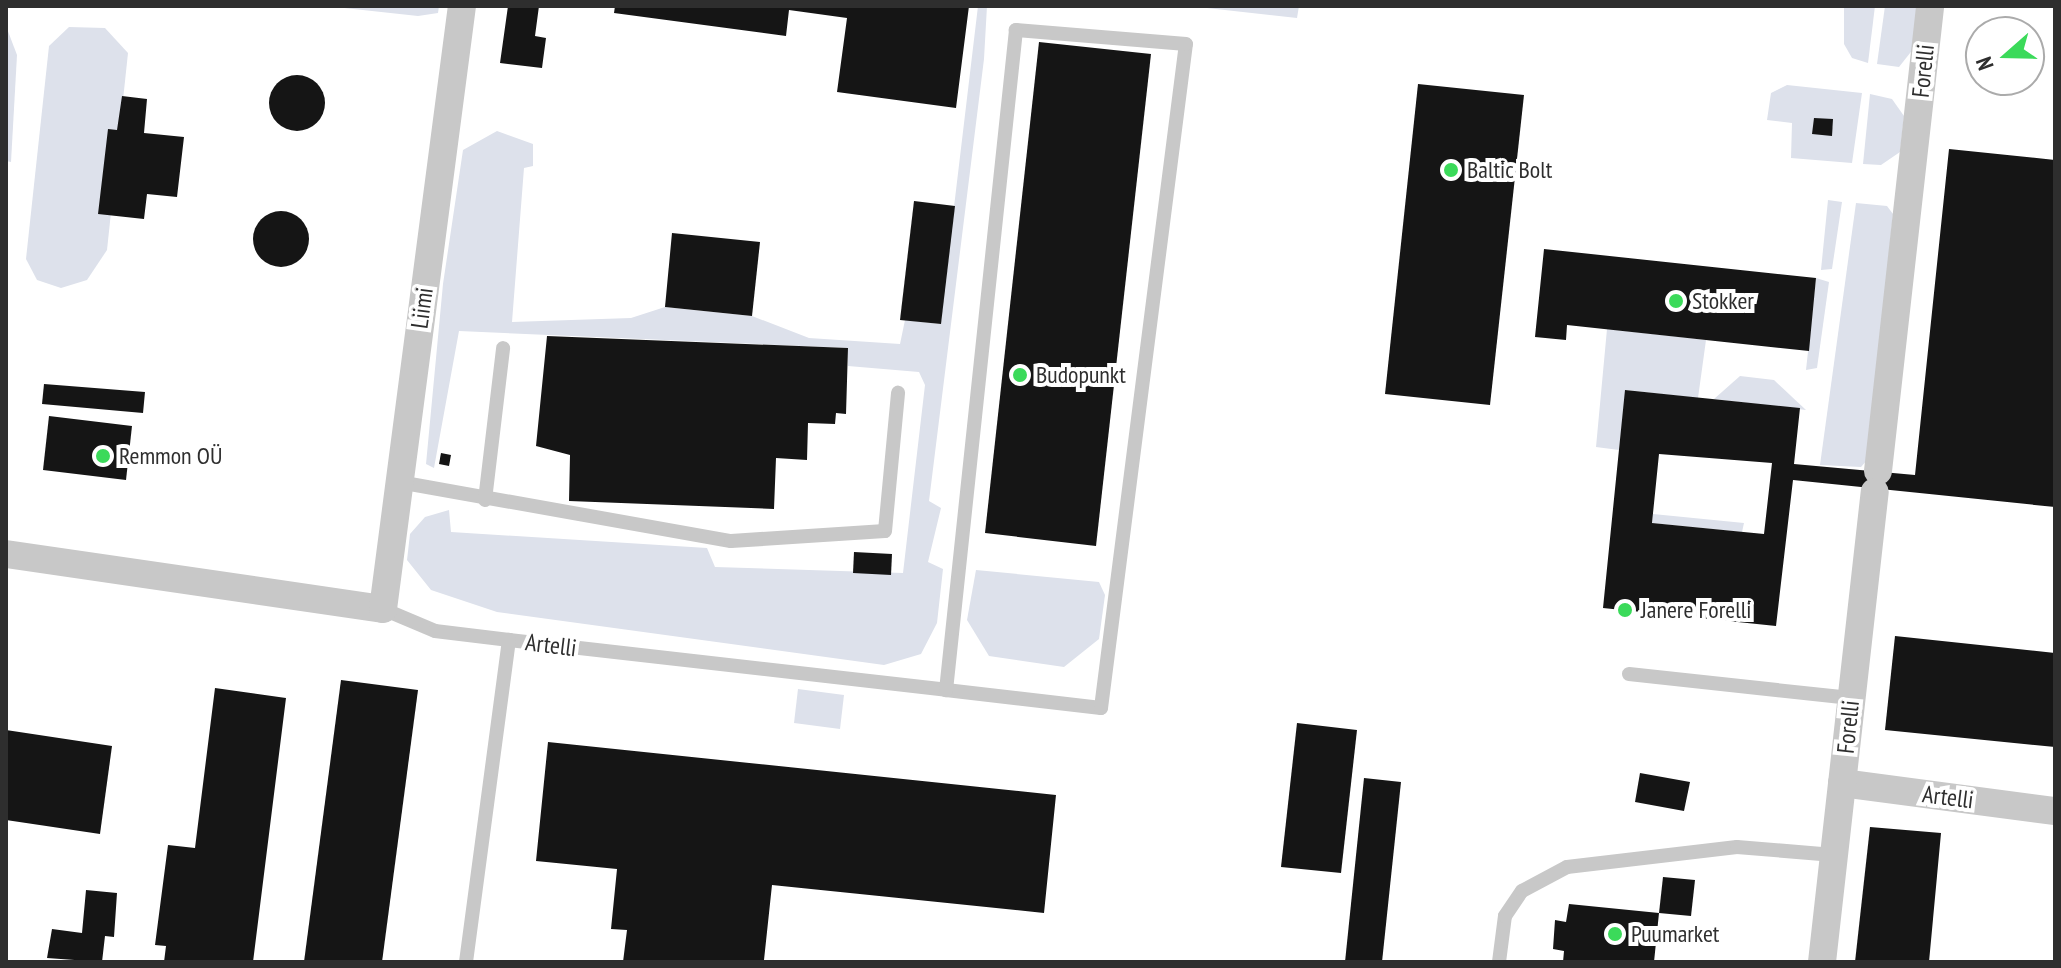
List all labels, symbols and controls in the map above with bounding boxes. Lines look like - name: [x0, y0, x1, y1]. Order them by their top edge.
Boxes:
- north arrow: [1965, 16, 2045, 96]
- street label: Forelli: [1906, 43, 1940, 99]
- text: N: [1969, 53, 2000, 74]
- place label: Baltic Bolt: [1467, 156, 1553, 184]
- marker: Baltic Bolt: [1442, 161, 1460, 179]
- street label: Liimi: [405, 286, 439, 330]
- place label: Stokker: [1692, 287, 1754, 315]
- marker: Stokker: [1667, 292, 1685, 310]
- place label: Budopunkt: [1036, 361, 1126, 389]
- marker: Budopunkt: [1011, 366, 1029, 384]
- place label: Remmon OÜ: [119, 442, 222, 470]
- marker: Remmon OÜ: [94, 447, 112, 465]
- place label: Janere Forelli: [1641, 596, 1752, 624]
- marker: Janere Forelli: [1616, 601, 1634, 619]
- street label: Artelli: [524, 628, 578, 662]
- street label: Forelli: [1831, 699, 1865, 755]
- street label: Artelli: [1921, 780, 1975, 814]
- place label: Puumarket: [1631, 920, 1719, 948]
- marker: Puumarket: [1606, 925, 1624, 943]

